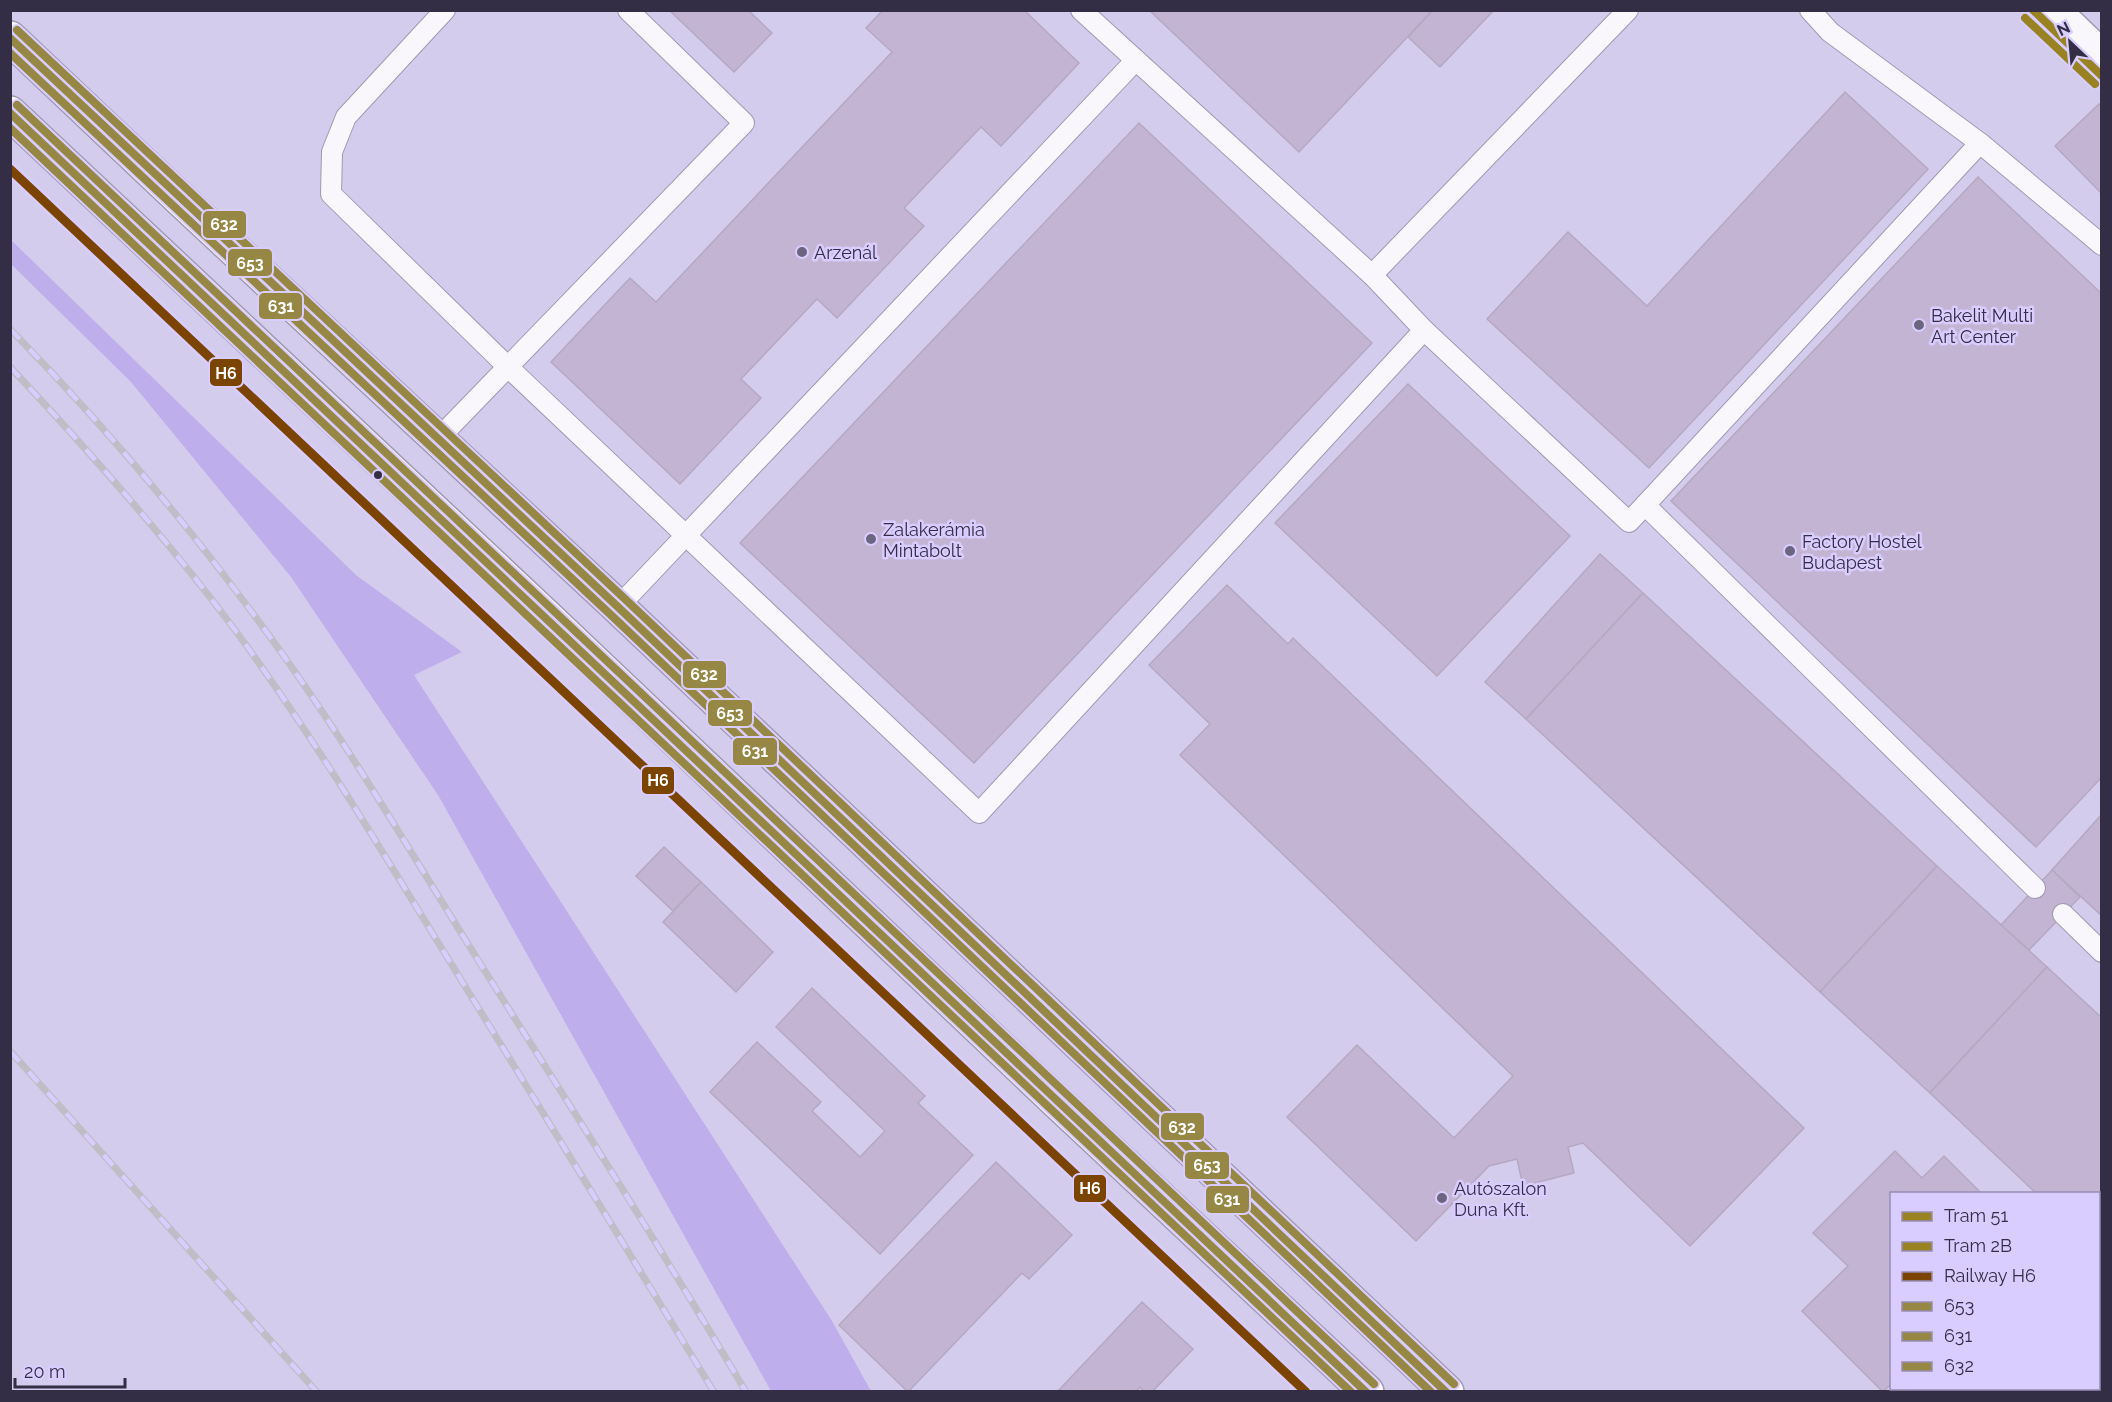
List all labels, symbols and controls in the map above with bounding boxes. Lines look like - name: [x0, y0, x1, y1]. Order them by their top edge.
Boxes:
- north arrow: [2040, 12, 2100, 72]
- text: N: [2054, 18, 2073, 40]
- line badge: 632: [202, 210, 247, 239]
- text: 632: [210, 215, 238, 234]
- place label: Arzenál: [814, 242, 877, 263]
- marker: Arzenál: [795, 245, 809, 259]
- line badge: 653: [227, 248, 273, 277]
- text: 653: [236, 254, 264, 273]
- line badge: 631: [258, 292, 303, 320]
- text: 631: [268, 297, 294, 316]
- place label: Bakelit Multi Art Center: [1931, 305, 2033, 347]
- marker: Bakelit Multi Art Center: [1912, 318, 1926, 332]
- line badge: H6: [209, 358, 243, 387]
- text: H6: [215, 364, 237, 383]
- unlabelled marker: [372, 469, 384, 481]
- place label: Zalakerámia Mintabolt: [883, 519, 985, 561]
- place label: Factory Hostel Budapest: [1802, 531, 1922, 573]
- marker: Zalakerámia Mintabolt: [864, 532, 878, 546]
- marker: Factory Hostel Budapest: [1783, 544, 1797, 558]
- line badge: 632: [682, 660, 727, 689]
- text: 632: [690, 665, 718, 684]
- line badge: 653: [707, 699, 753, 727]
- text: 653: [716, 704, 744, 723]
- line badge: 631: [732, 737, 778, 766]
- text: 631: [742, 742, 768, 761]
- line badge: H6: [641, 766, 675, 795]
- text: H6: [647, 771, 669, 790]
- line badge: 632: [1160, 1112, 1205, 1141]
- text: 632: [1168, 1118, 1196, 1137]
- line badge: 653: [1184, 1151, 1230, 1180]
- text: 653: [1193, 1156, 1221, 1175]
- line badge: H6: [1073, 1174, 1107, 1203]
- place label: Autószalon Duna Kft.: [1454, 1178, 1547, 1220]
- text: H6: [1079, 1179, 1101, 1198]
- line badge: 631: [1205, 1185, 1250, 1214]
- text: 631: [1214, 1190, 1240, 1209]
- marker: Autószalon Duna Kft.: [1435, 1191, 1449, 1205]
- legend: [1890, 1192, 2100, 1390]
- text: Tram 51: [1944, 1205, 2008, 1226]
- text: Tram 2B: [1944, 1235, 2012, 1256]
- text: Railway H6: [1944, 1265, 2036, 1286]
- text: 653: [1944, 1295, 1974, 1316]
- text: 631: [1944, 1325, 1972, 1346]
- scale bar: [15, 1351, 124, 1389]
- text: 632: [1944, 1355, 1974, 1376]
- text: 20 m: [24, 1361, 66, 1382]

